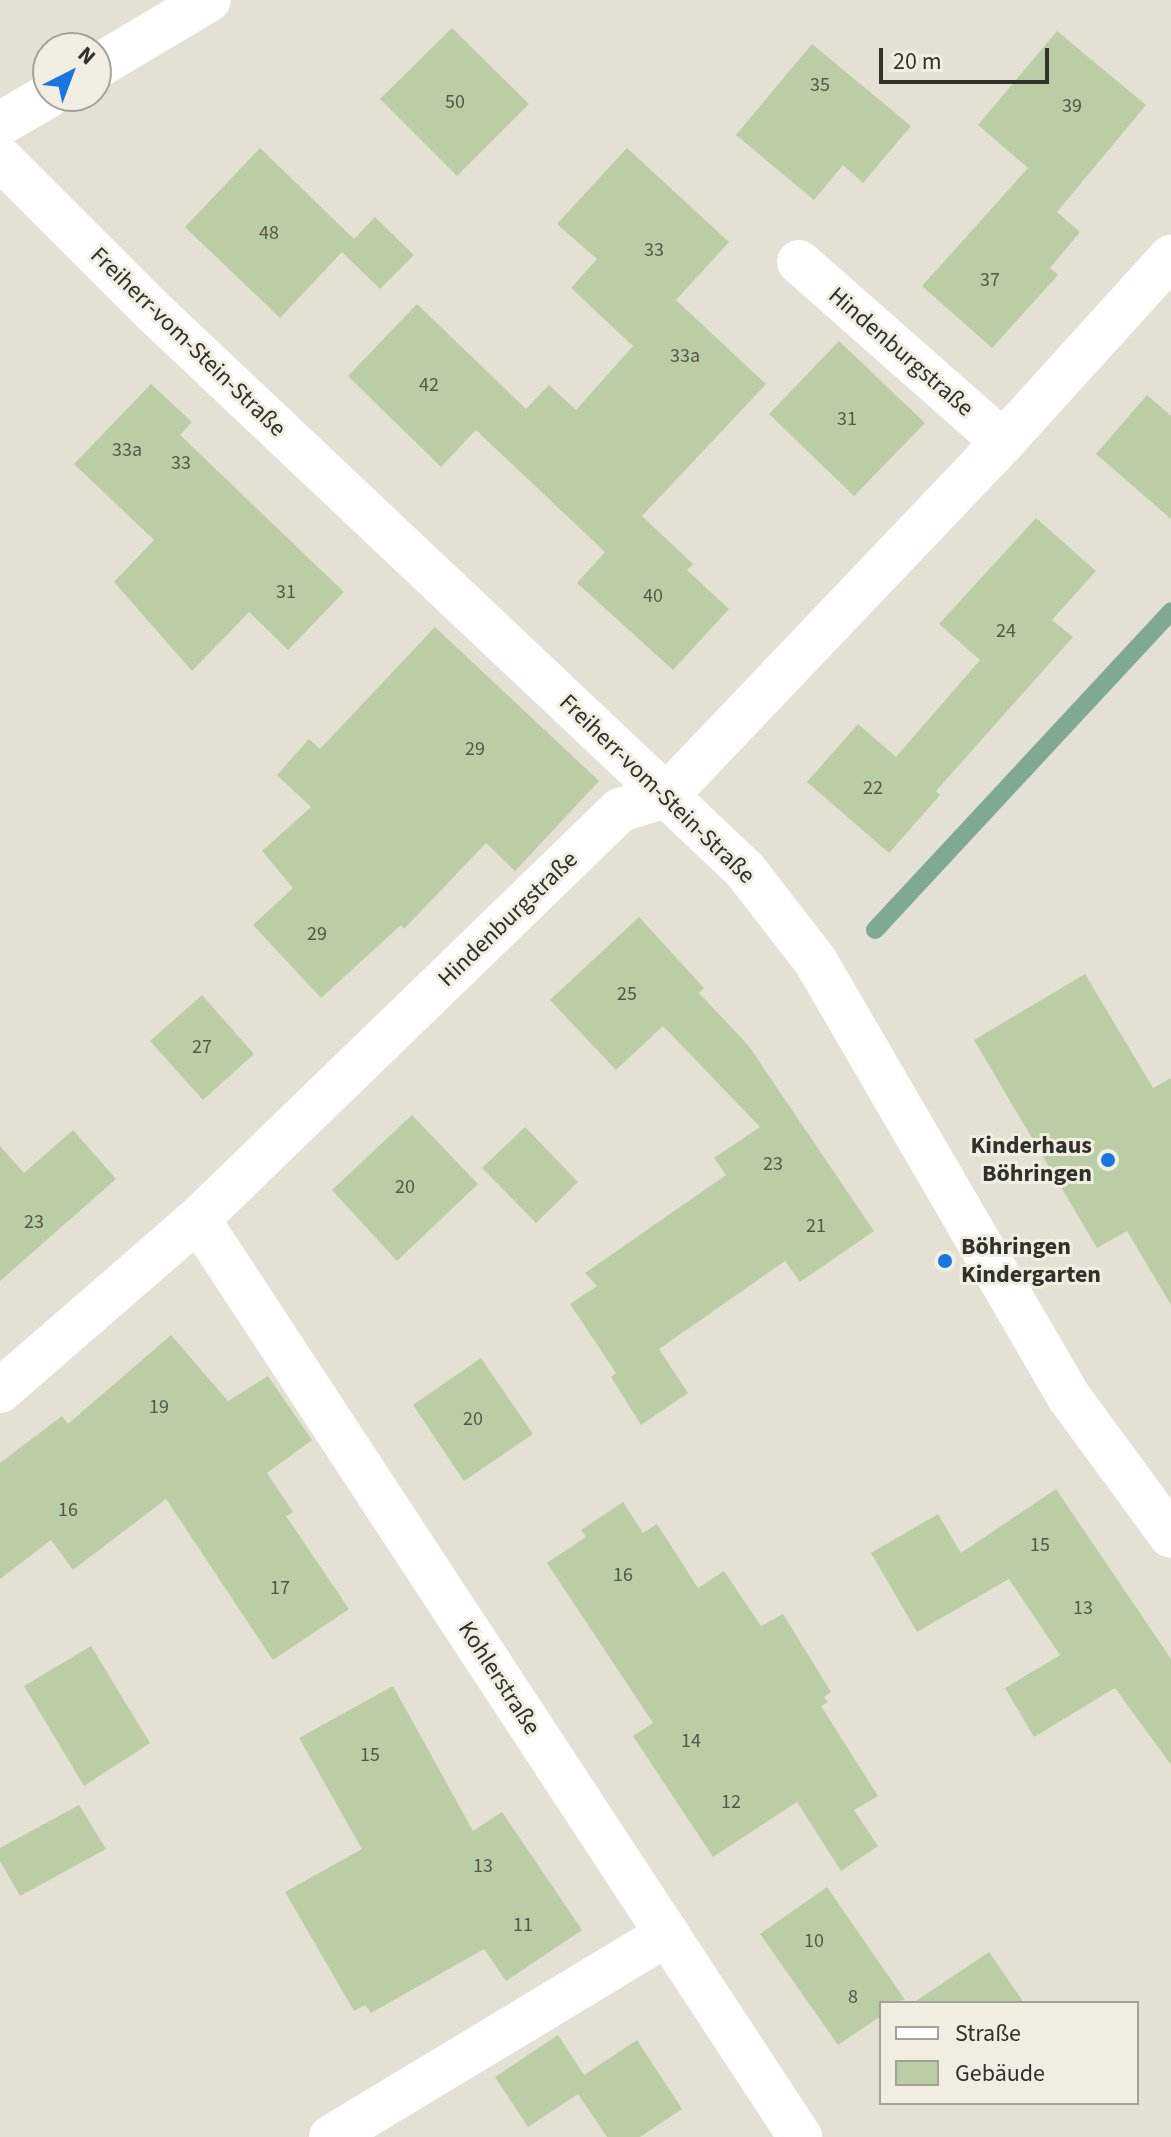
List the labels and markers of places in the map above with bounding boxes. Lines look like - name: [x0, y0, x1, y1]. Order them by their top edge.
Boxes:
- place label: Kinderhaus Böhringen: [971, 1132, 1092, 1188]
- marker: Kinderhaus Böhringen: [1099, 1151, 1117, 1169]
- place label: Böhringen Kindergarten: [961, 1233, 1101, 1289]
- marker: Böhringen Kindergarten: [936, 1252, 954, 1270]

